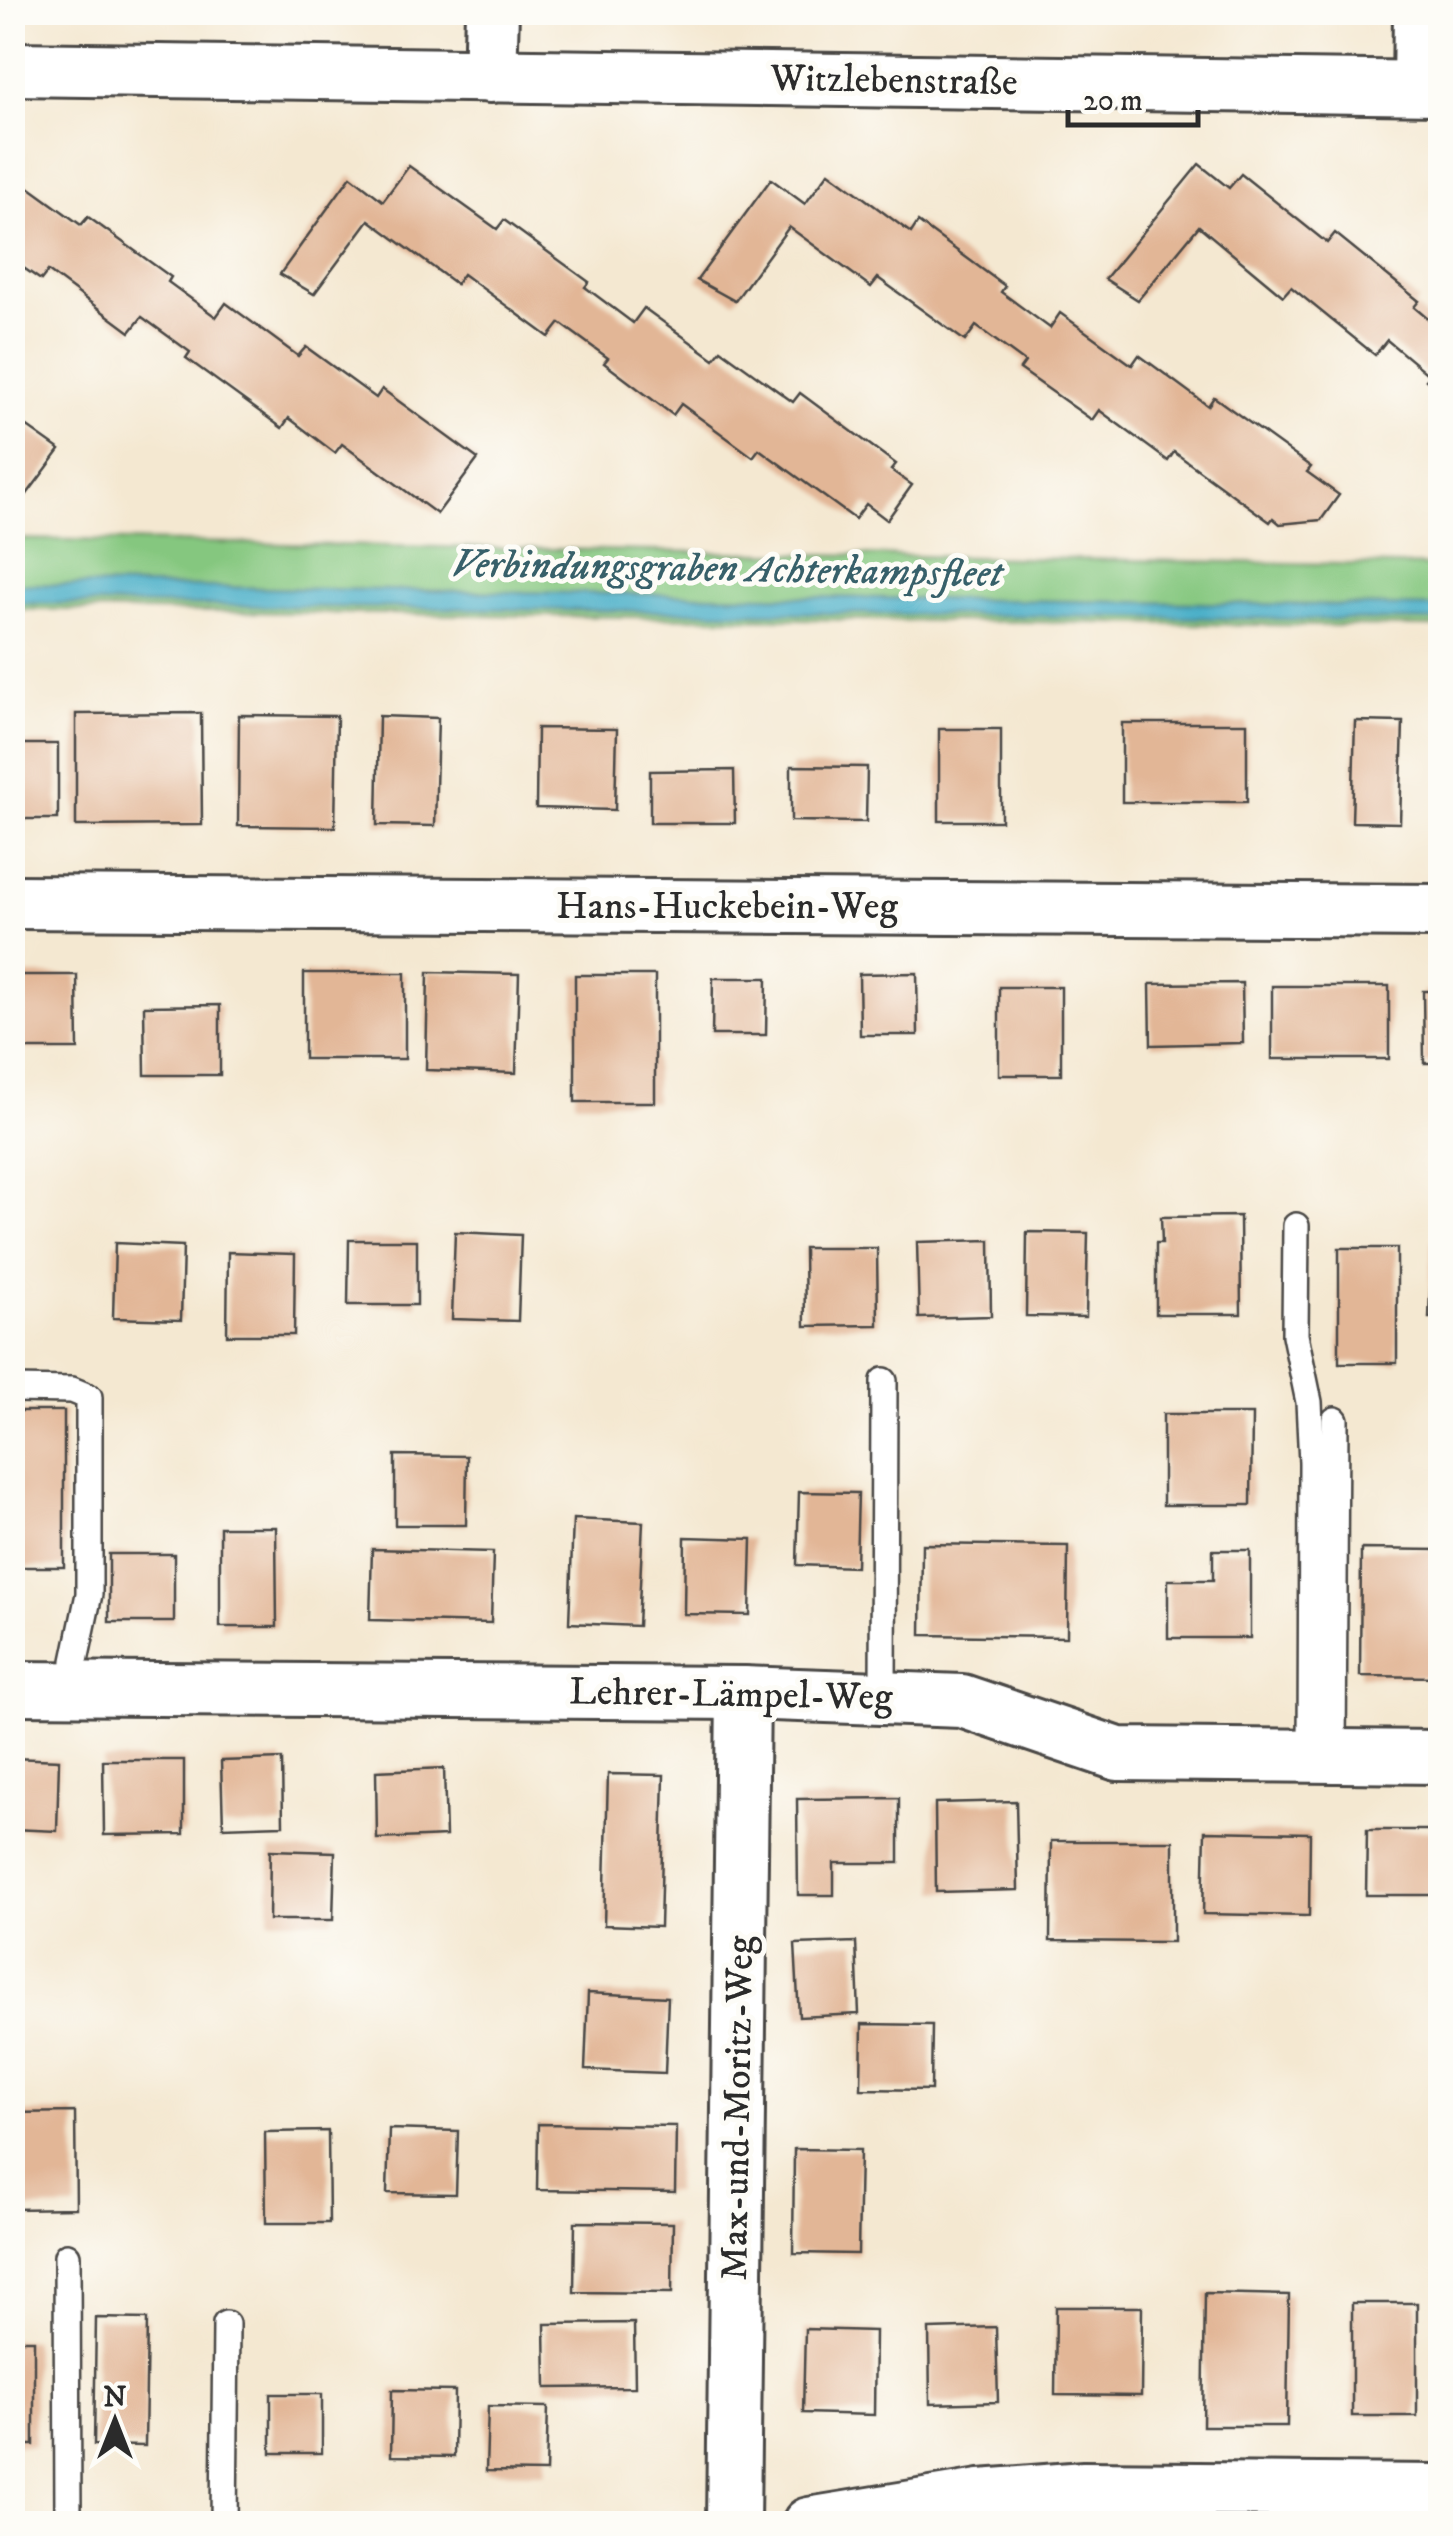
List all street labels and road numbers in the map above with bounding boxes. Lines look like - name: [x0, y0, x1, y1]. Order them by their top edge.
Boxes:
- street label: Witzlebenstraße: [769, 55, 1018, 107]
- street label: Hans-Huckebein-Weg: [556, 883, 899, 931]
- street label: Lehrer-Lämpel-Weg: [569, 1668, 894, 1722]
- street label: Max-und-Moritz-Weg: [711, 1935, 765, 2281]

